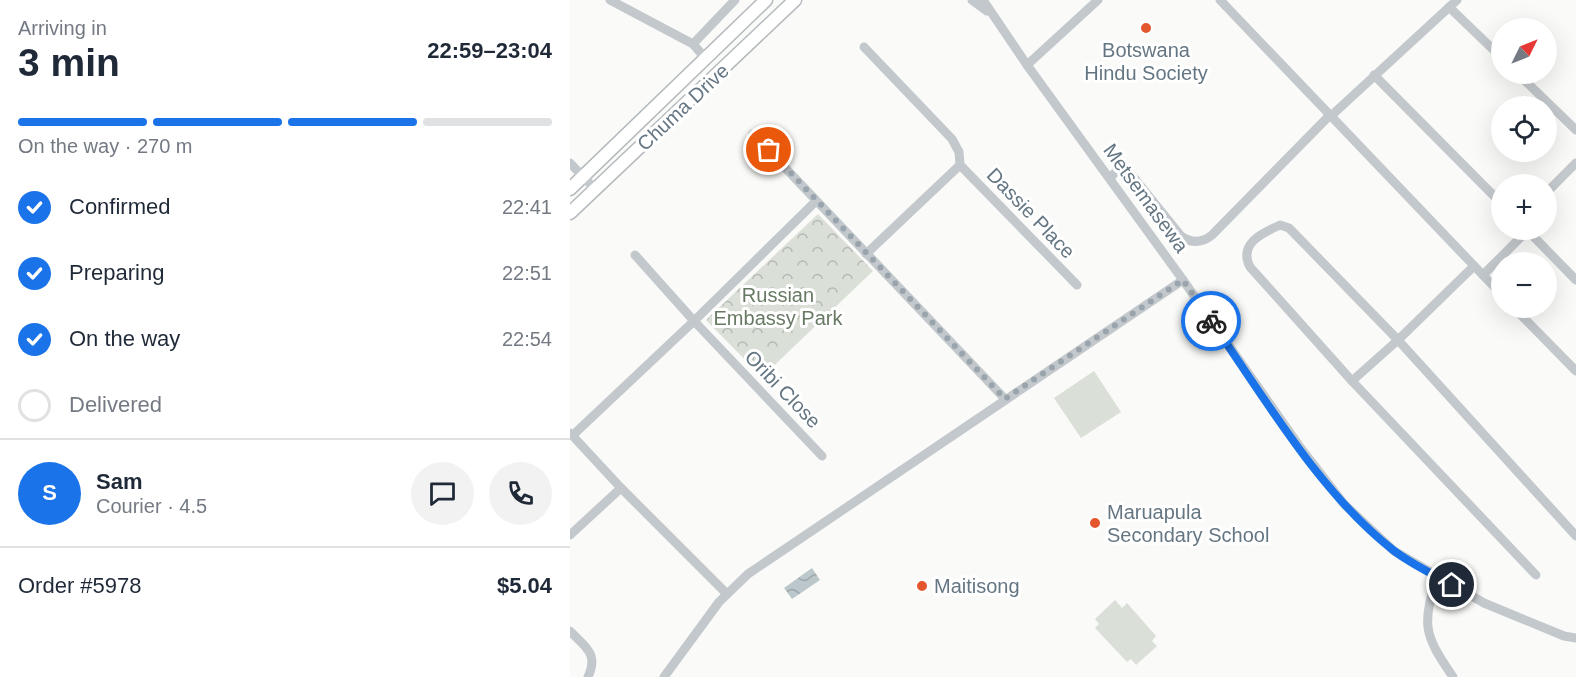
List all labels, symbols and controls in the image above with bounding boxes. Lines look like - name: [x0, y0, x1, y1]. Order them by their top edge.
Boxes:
- text: Arriving in: [18, 17, 107, 39]
- north arrow: [1491, 18, 1557, 84]
- map controls: [1491, 18, 1557, 318]
- marker: Botswana Hindu Society: [1139, 21, 1153, 35]
- text: 22:59–23:04: [427, 38, 552, 63]
- place label: Botswana Hindu Society: [1084, 39, 1208, 84]
- text: 3 min: [18, 41, 120, 84]
- street label: Chuma Drive: [633, 59, 733, 155]
- button: locate: [1491, 96, 1557, 162]
- pin: [743, 124, 794, 175]
- icon: bag: [752, 133, 785, 166]
- text: On the way · 270 m: [18, 135, 193, 157]
- street label: Metsemasewa: [1099, 139, 1193, 257]
- street label: Dassie Place: [983, 163, 1079, 263]
- button: +: [1491, 174, 1557, 240]
- icon: check: [18, 191, 51, 224]
- text: Confirmed: [69, 194, 170, 219]
- text: 22:41: [502, 196, 552, 218]
- button: −: [1491, 252, 1557, 318]
- icon: check: [18, 257, 51, 290]
- text: Preparing: [69, 260, 164, 285]
- text: 22:51: [502, 262, 552, 284]
- park label: Russian Embassy Park: [714, 284, 843, 329]
- courier: [1181, 291, 1241, 351]
- icon: bike: [1195, 305, 1228, 338]
- icon: check: [18, 323, 51, 356]
- text: On the way: [69, 326, 180, 351]
- text: 22:54: [502, 328, 552, 350]
- street label: Oribi Close: [741, 346, 825, 432]
- text: Delivered: [69, 392, 162, 417]
- button: chat: [411, 462, 474, 525]
- button: phone: [489, 462, 552, 525]
- text: Sam: [96, 469, 142, 494]
- text: S: [42, 480, 57, 505]
- text: Courier · 4.5: [96, 495, 207, 517]
- place label: Maruapula Secondary School: [1107, 501, 1269, 546]
- marker: Maruapula Secondary School: [1088, 516, 1102, 530]
- pin: [1426, 559, 1477, 610]
- icon: home: [1435, 568, 1468, 601]
- text: Order #5978: [18, 573, 142, 598]
- text: $5.04: [497, 573, 552, 598]
- place label: Maitisong: [934, 575, 1020, 597]
- marker: Maitisong: [915, 579, 929, 593]

